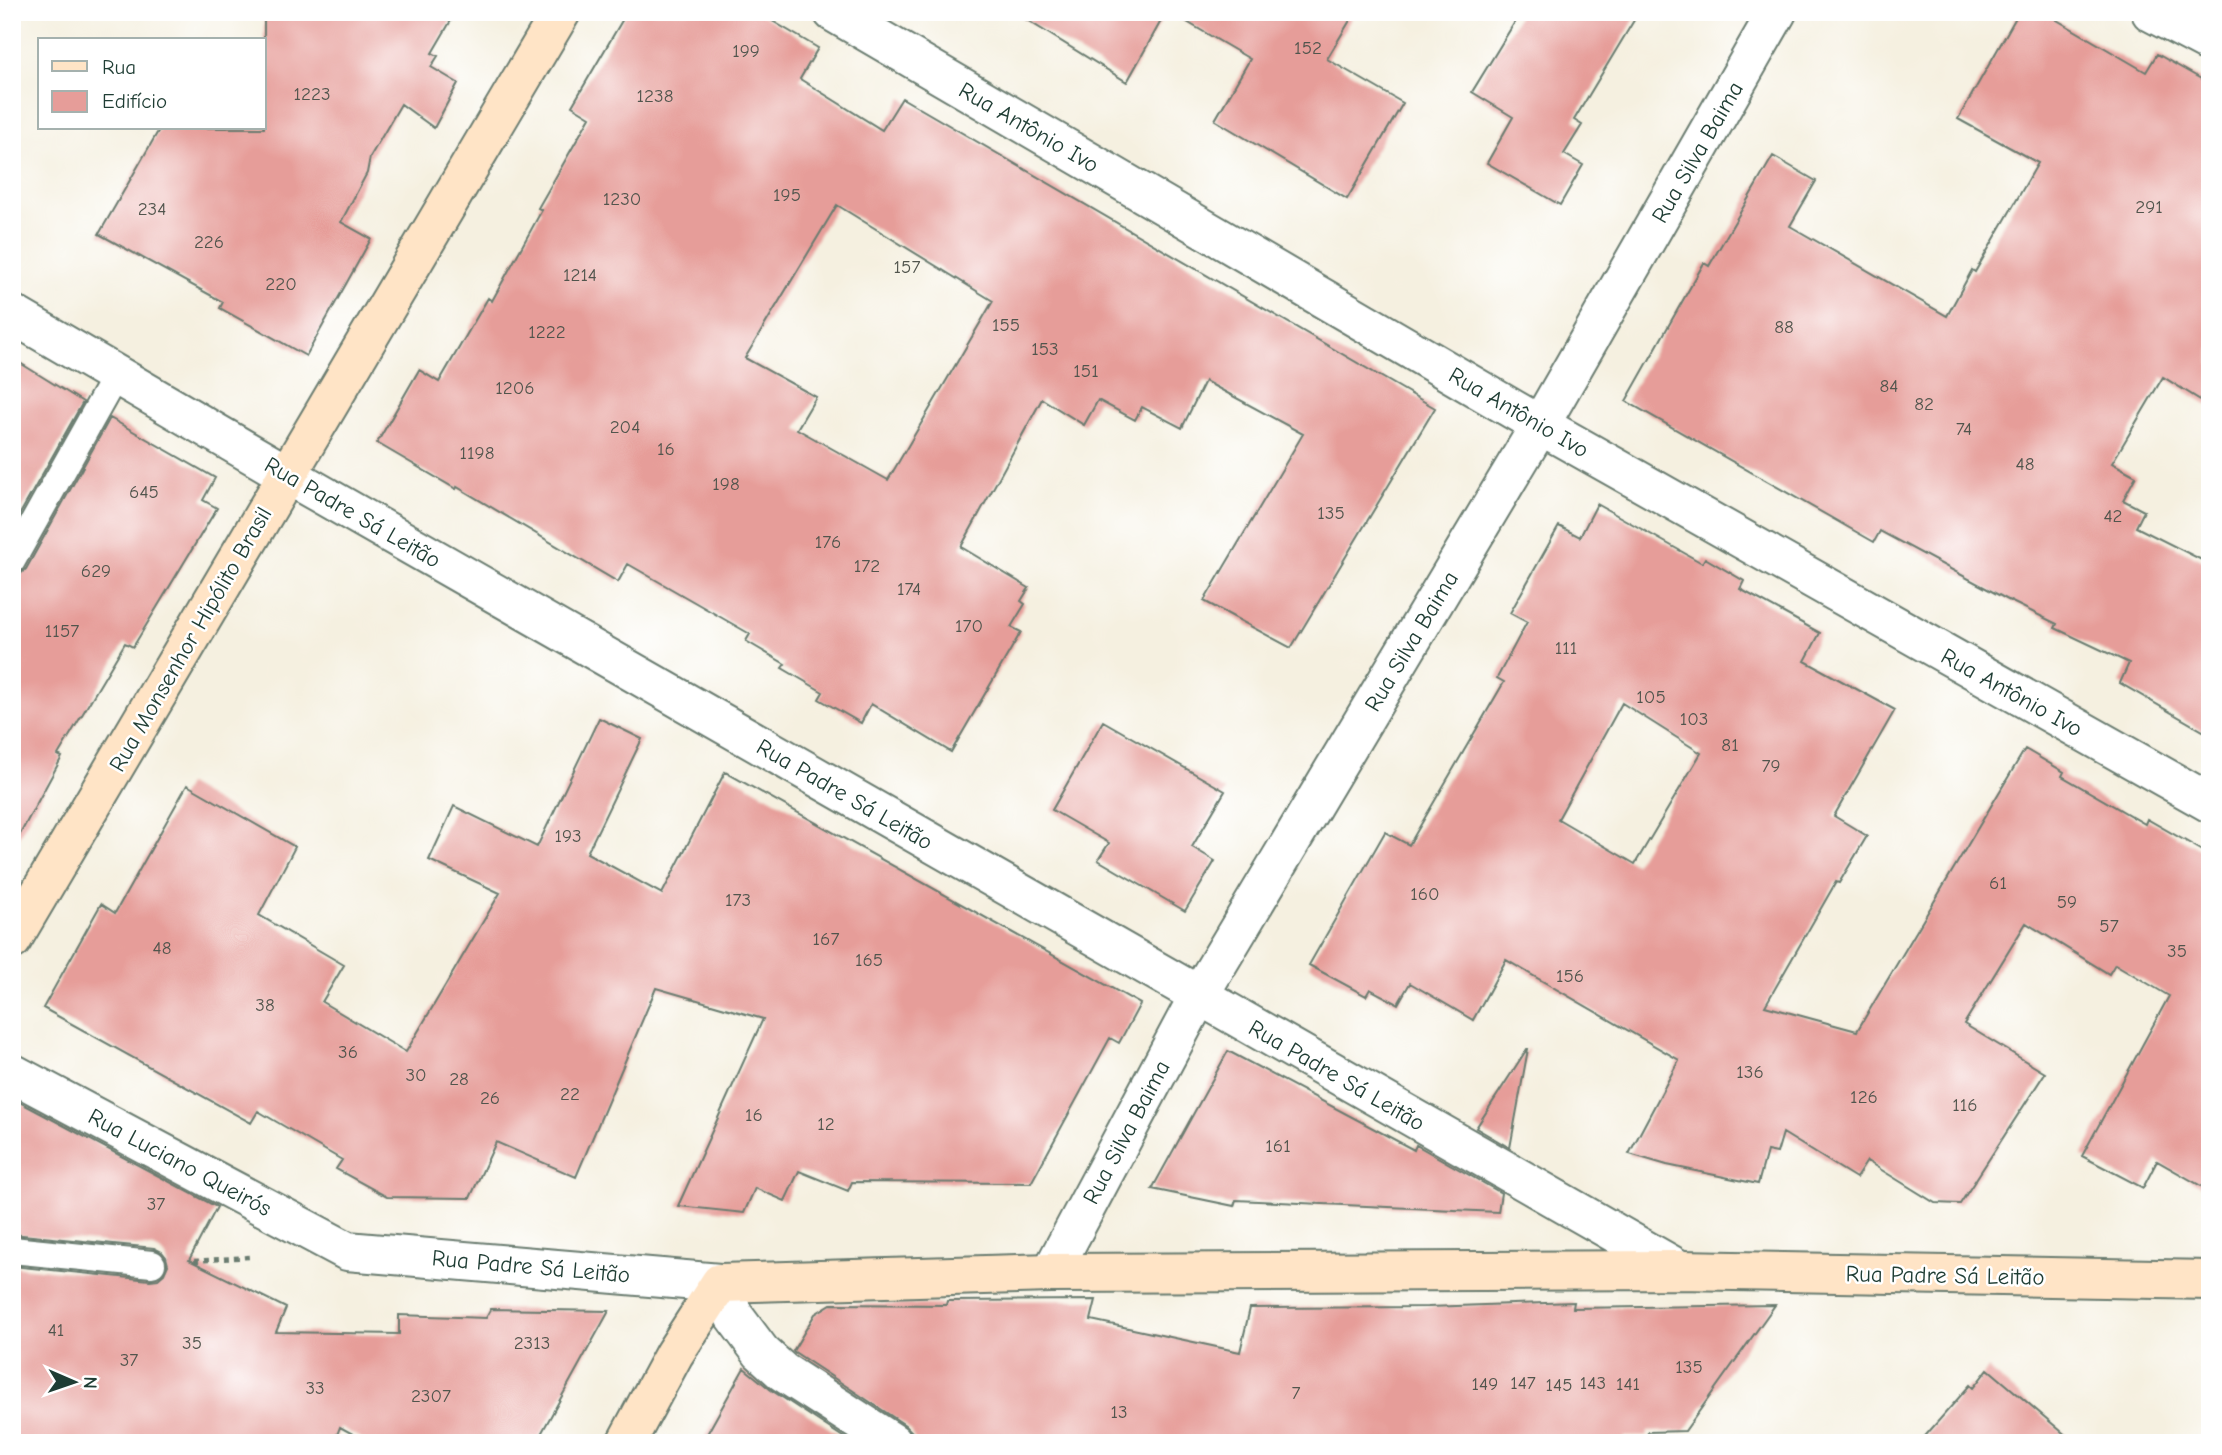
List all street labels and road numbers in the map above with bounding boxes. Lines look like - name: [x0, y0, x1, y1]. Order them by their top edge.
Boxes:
- street label: Rua Antônio Ivo: [954, 76, 1104, 178]
- street label: Rua Silva Baima: [1646, 77, 1749, 228]
- street label: Rua Antônio Ivo: [1444, 361, 1594, 463]
- street label: Rua Padre Sá Leitão: [260, 451, 446, 574]
- street label: Rua Monsenhor Hipólito Brasil: [103, 502, 277, 776]
- street label: Rua Silva Baima: [1359, 566, 1464, 716]
- street label: Rua Antônio Ivo: [1936, 642, 2087, 742]
- street label: Rua Padre Sá Leitão: [752, 733, 938, 856]
- street label: Rua Padre Sá Leitão: [1244, 1014, 1430, 1137]
- street label: Rua Silva Baima: [1077, 1056, 1176, 1209]
- street label: Rua Luciano Queirós: [84, 1103, 276, 1222]
- street label: Rua Padre Sá Leitão: [431, 1244, 631, 1289]
- street label: Rua Padre Sá Leitão: [1845, 1260, 2045, 1291]

